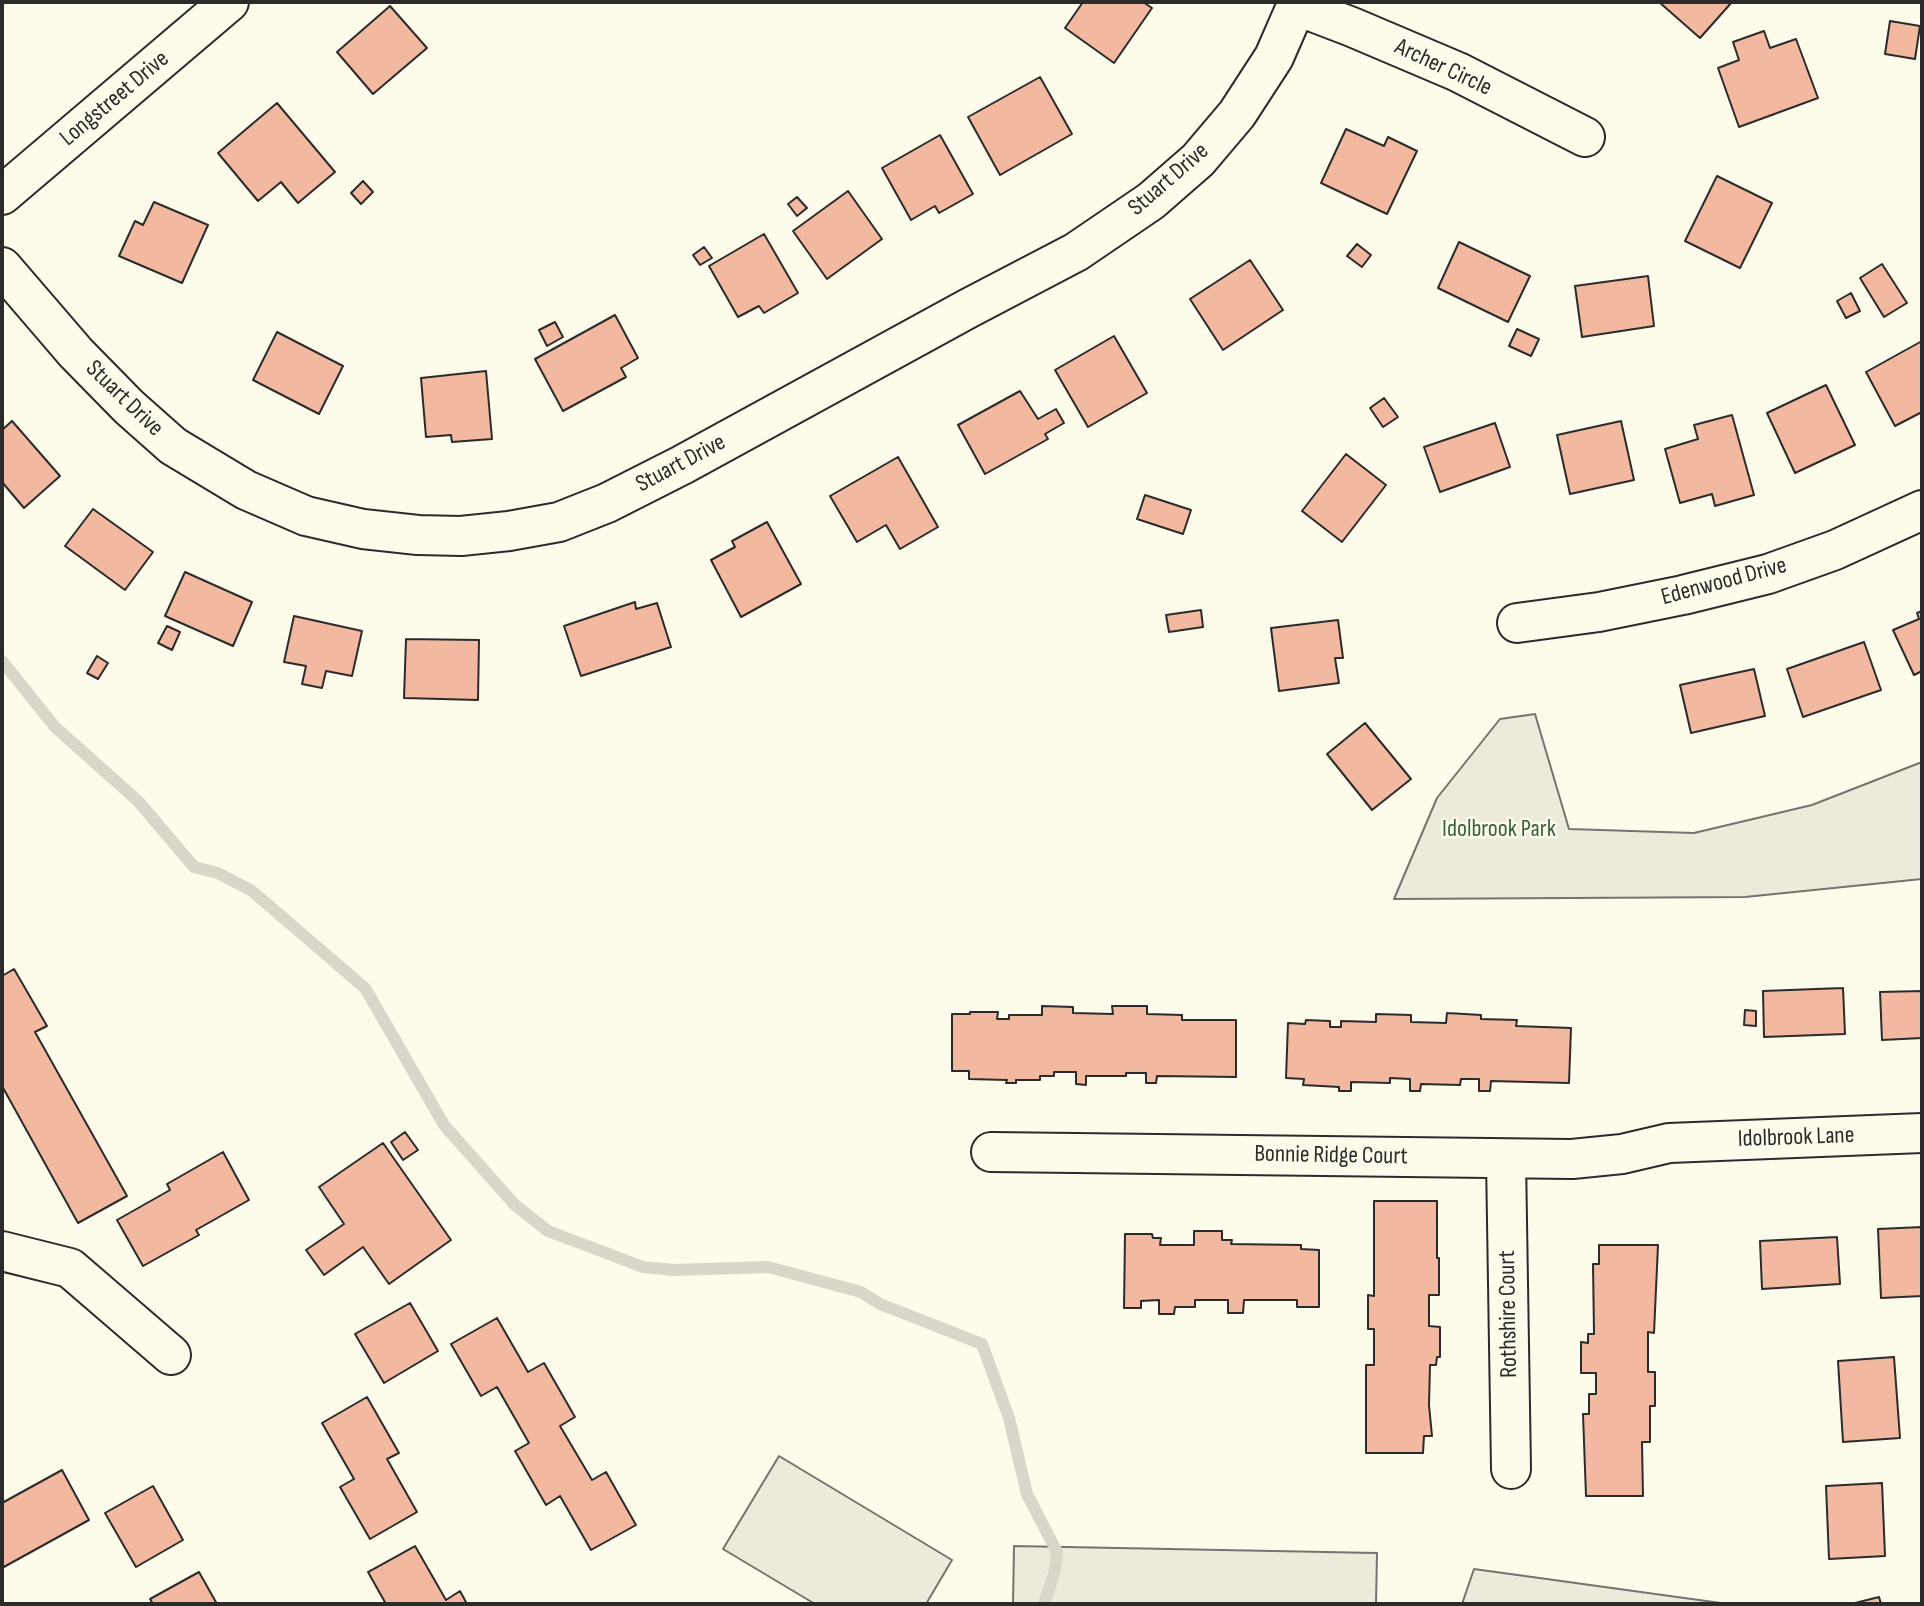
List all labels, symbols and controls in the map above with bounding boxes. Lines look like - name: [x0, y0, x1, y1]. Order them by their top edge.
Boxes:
- street label: Archer Circle: [1390, 33, 1496, 103]
- street label: Longstreet Drive: [55, 45, 175, 153]
- street label: Stuart Drive: [1123, 137, 1215, 223]
- street label: Stuart Drive: [79, 355, 169, 443]
- street label: Stuart Drive: [631, 428, 731, 500]
- street label: Edenwood Drive: [1658, 551, 1790, 613]
- park label: Idolbrook Park: [1442, 816, 1556, 844]
- street label: Idolbrook Lane: [1737, 1122, 1855, 1154]
- street label: Bonnie Ridge Court: [1254, 1140, 1408, 1172]
- street label: Rothshire Court: [1493, 1250, 1525, 1378]

